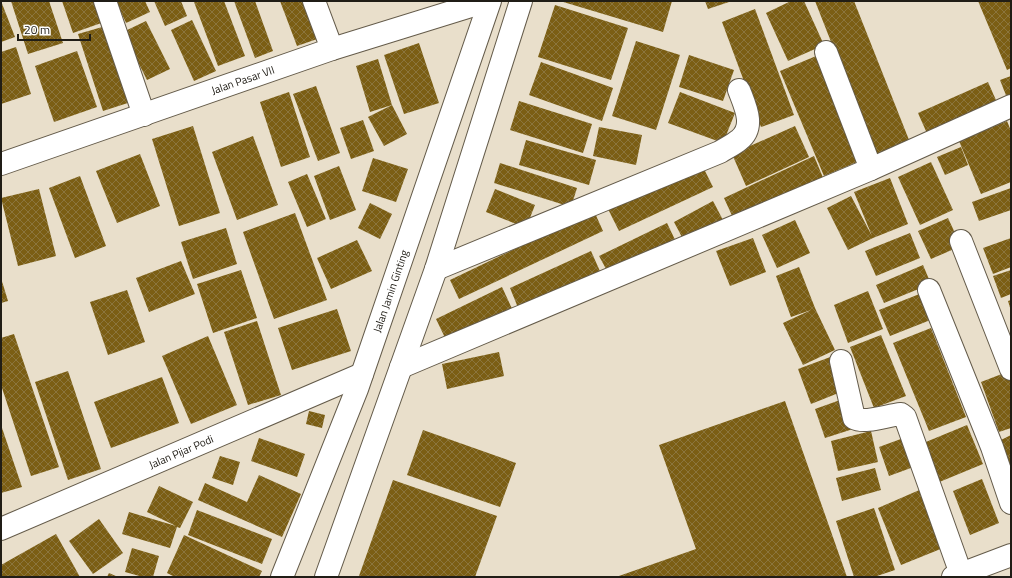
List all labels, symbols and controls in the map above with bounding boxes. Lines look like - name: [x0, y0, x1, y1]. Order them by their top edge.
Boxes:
- scale bar: [18, 16, 90, 42]
- text: 20 m: [24, 20, 50, 39]
- street label: Jalan Pasar VII: [209, 62, 277, 98]
- street label: Jalan Jamin Ginting: [369, 247, 412, 335]
- street label: Jalan Pijar Podi: [146, 431, 216, 473]

